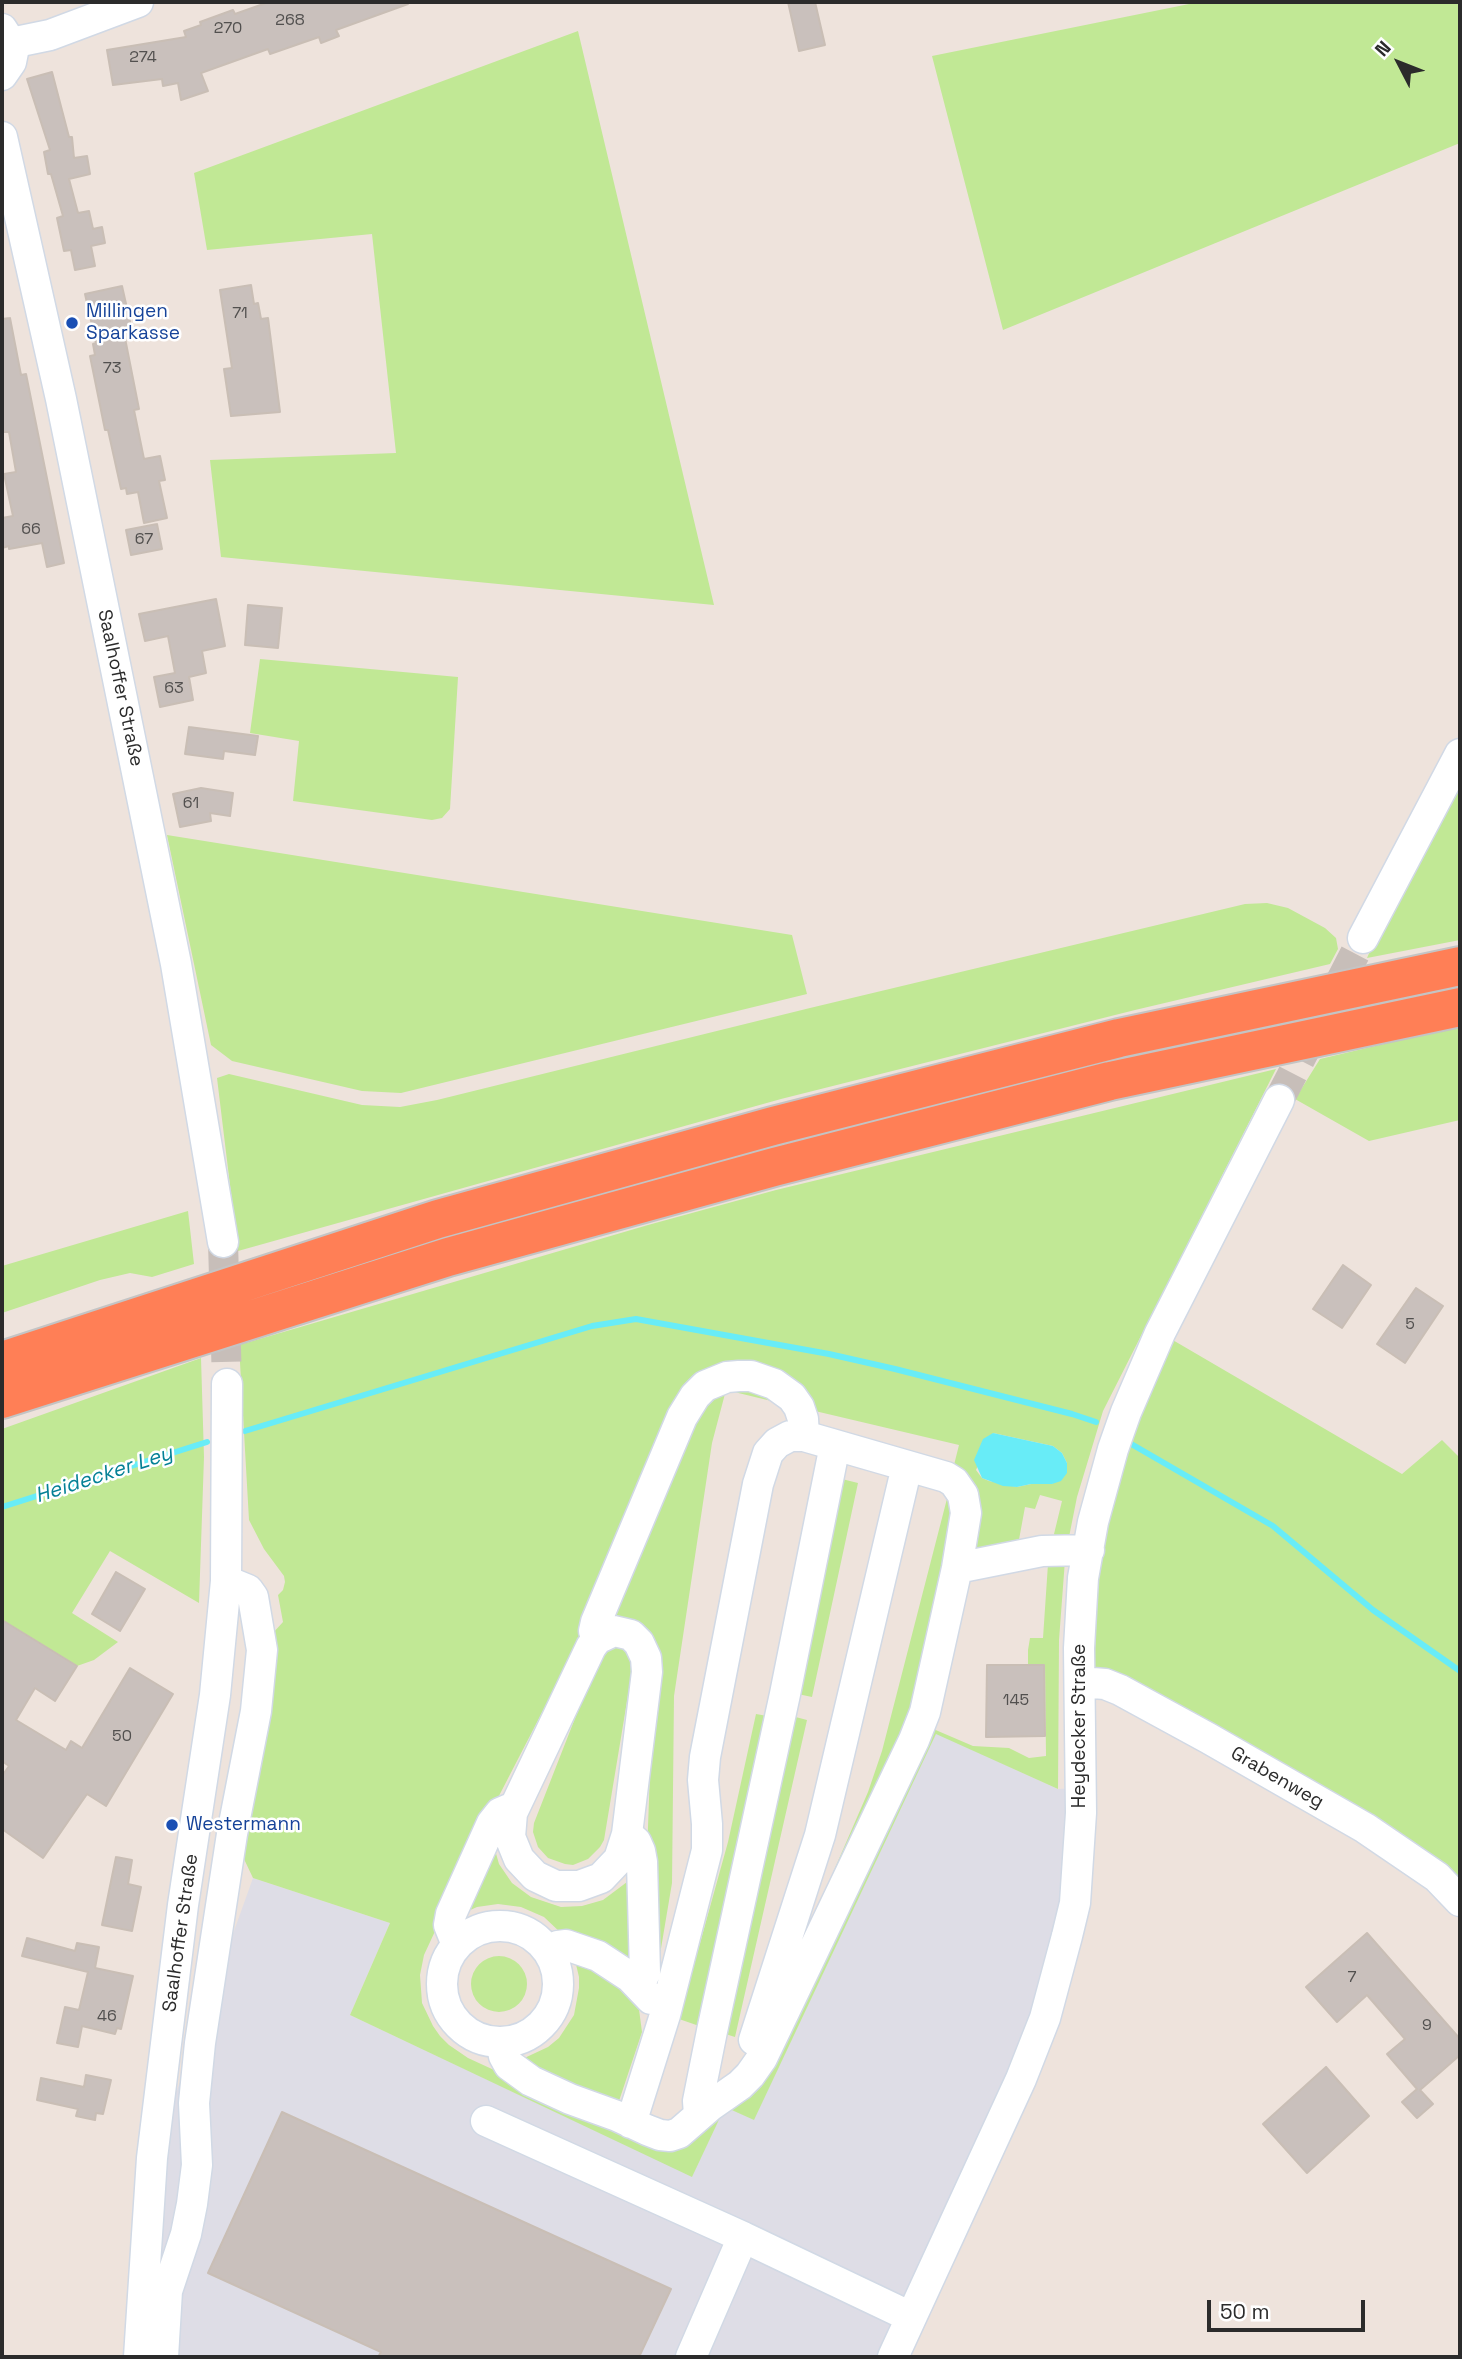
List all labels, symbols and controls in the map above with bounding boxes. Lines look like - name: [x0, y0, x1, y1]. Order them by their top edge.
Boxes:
- house number: 268: [275, 11, 305, 31]
- house number: 270: [214, 19, 242, 39]
- north arrow: [1364, 28, 1434, 98]
- text: N: [1369, 36, 1397, 62]
- house number: 274: [129, 48, 157, 68]
- place label: Millingen Sparkasse: [86, 301, 180, 345]
- house number: 71: [232, 304, 248, 324]
- marker: Millingen Sparkasse: [64, 315, 80, 331]
- house number: 73: [103, 359, 121, 379]
- house number: 66: [21, 520, 41, 540]
- house number: 67: [135, 530, 153, 550]
- street label: Saalhoffer Straße: [92, 607, 148, 769]
- house number: 63: [164, 679, 184, 699]
- house number: 61: [183, 794, 199, 814]
- house number: 5: [1405, 1315, 1415, 1335]
- water label: Heidecker Ley: [32, 1441, 176, 1509]
- street label: Heydecker Straße: [1069, 1644, 1091, 1808]
- house number: 145: [1003, 1691, 1029, 1711]
- house number: 50: [112, 1727, 132, 1747]
- street label: Grabenweg: [1226, 1742, 1328, 1814]
- place label: Westermann: [186, 1814, 301, 1836]
- marker: Westermann: [164, 1817, 180, 1833]
- street label: Saalhoffer Straße: [159, 1852, 203, 2014]
- house number: 7: [1347, 1968, 1357, 1988]
- house number: 46: [97, 2007, 117, 2027]
- house number: 9: [1422, 2016, 1432, 2036]
- scale bar: [1210, 2286, 1368, 2330]
- text: 50 m: [1220, 2298, 1270, 2325]

